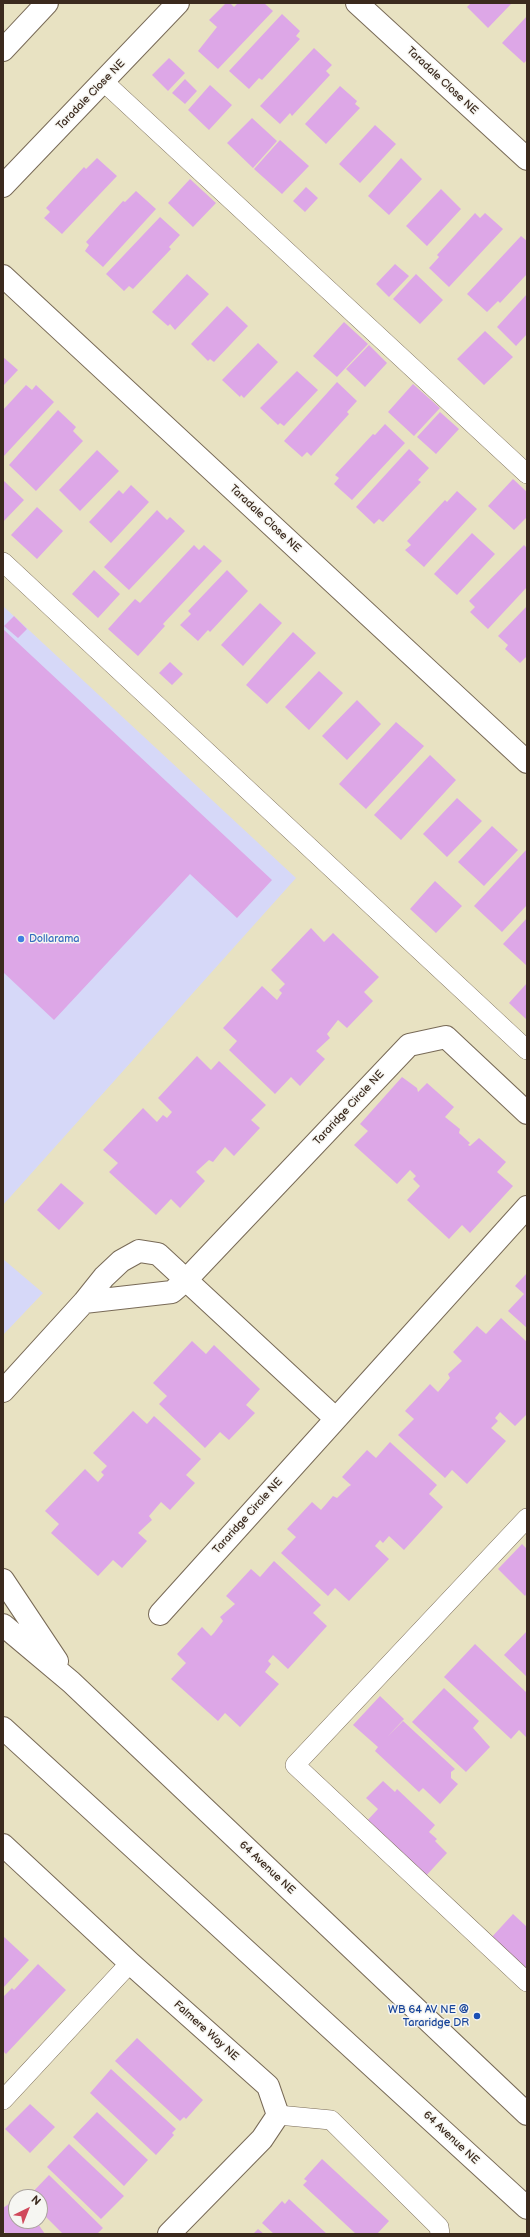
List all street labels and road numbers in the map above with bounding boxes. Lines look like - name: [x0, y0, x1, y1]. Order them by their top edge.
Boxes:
- street label: Taradale Close NE: [404, 44, 480, 118]
- street label: Taradale Close NE: [54, 57, 128, 133]
- street label: Taradale Close NE: [227, 482, 303, 556]
- street label: Tararidge Circle NE: [311, 1068, 387, 1148]
- street label: Tararidge Circle NE: [210, 1475, 286, 1557]
- street label: 64 Avenue NE: [236, 1839, 298, 1897]
- street label: Falmere Way NE: [171, 1998, 241, 2064]
- street label: 64 Avenue NE: [420, 2109, 482, 2167]

